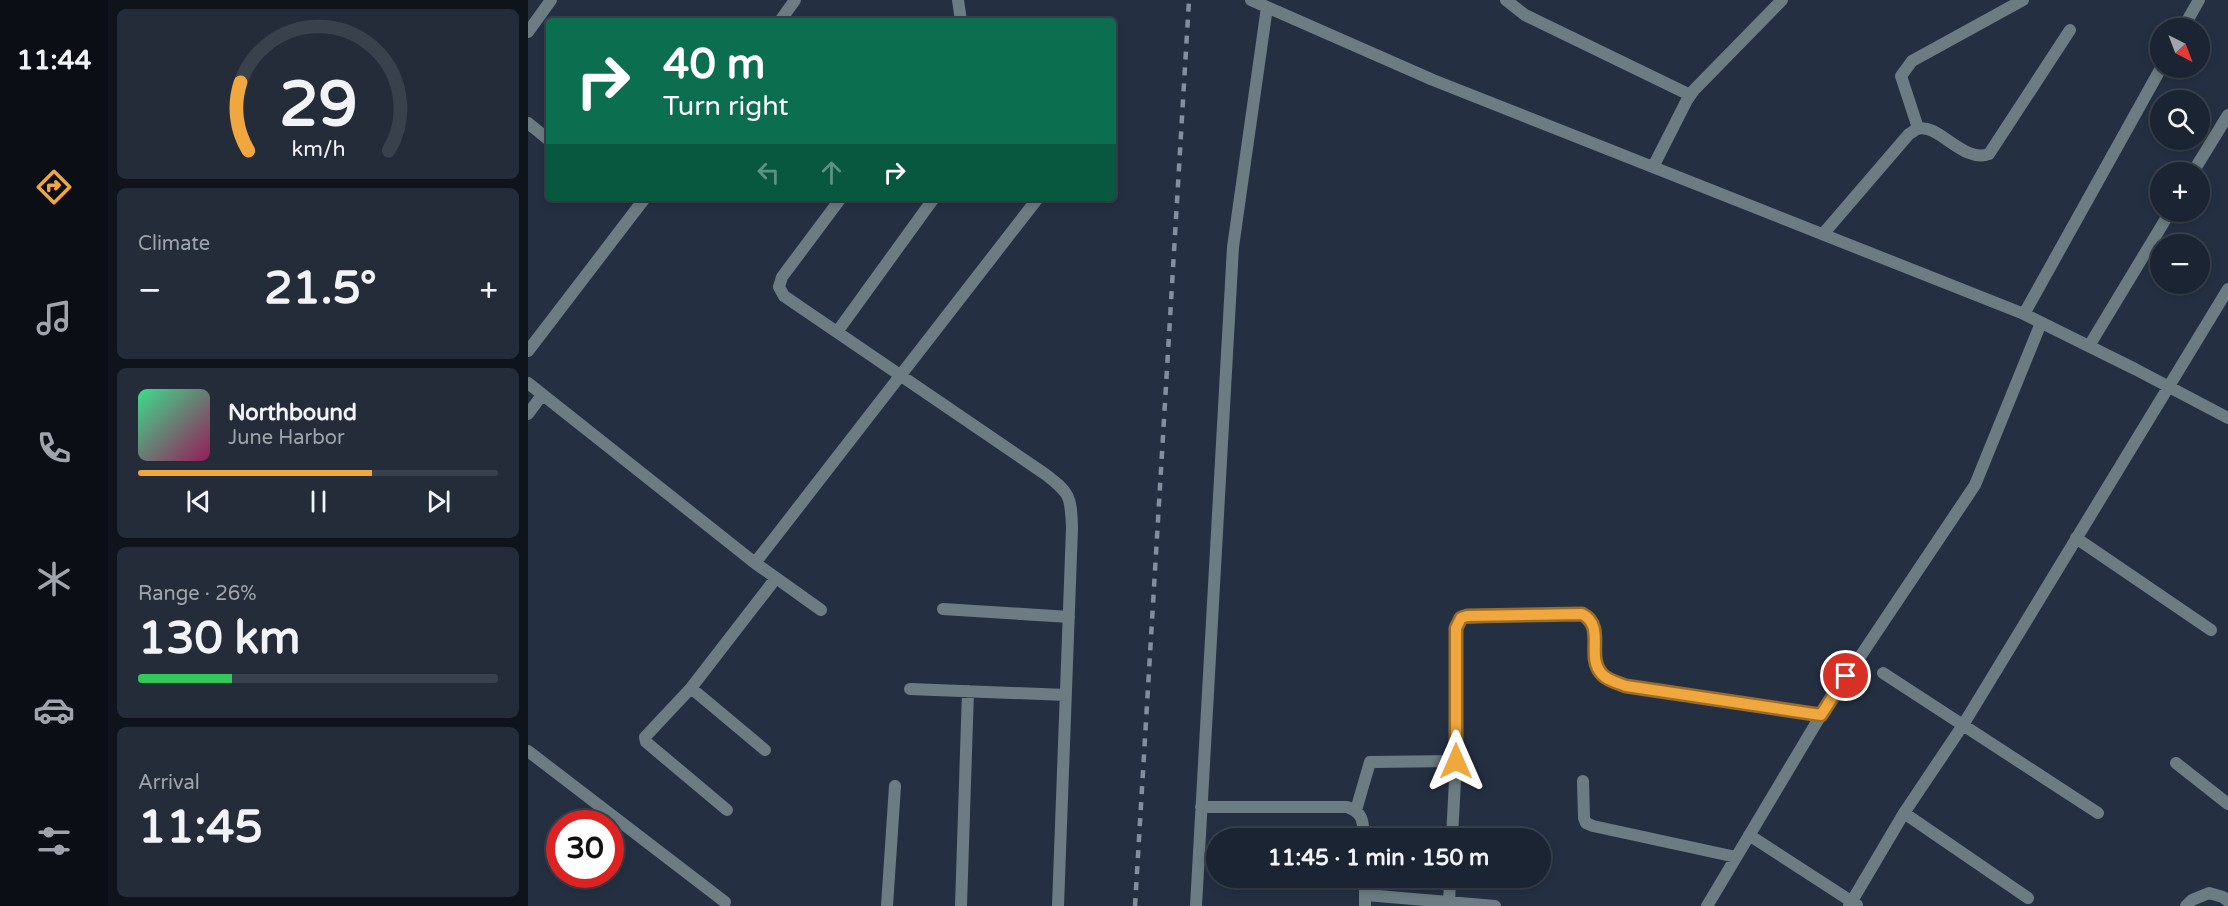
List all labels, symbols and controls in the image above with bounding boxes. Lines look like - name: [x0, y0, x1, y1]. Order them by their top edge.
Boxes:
- north arrow: [2150, 18, 2210, 78]
- map controls: [2150, 18, 2210, 294]
- text: 40 m: [663, 39, 765, 90]
- icon: right: [564, 42, 642, 120]
- text: 11:44: [17, 44, 91, 77]
- text: 29: [279, 68, 357, 143]
- text: Turn right: [663, 90, 789, 123]
- button: search: [2150, 90, 2210, 150]
- text: km/h: [291, 137, 345, 163]
- icon: left: [752, 156, 785, 189]
- icon: ahead: [815, 156, 848, 189]
- icon: right: [878, 156, 911, 189]
- button: +: [2150, 162, 2210, 222]
- icon: directions: [33, 166, 75, 208]
- text: Climate: [138, 232, 210, 256]
- button: −: [2150, 234, 2210, 294]
- text: 21.5°: [264, 262, 377, 316]
- text: −: [138, 271, 162, 310]
- text: +: [479, 271, 498, 310]
- icon: music: [33, 297, 75, 339]
- text: Northbound: [228, 400, 357, 426]
- text: June Harbor: [228, 426, 345, 450]
- icon: phone: [33, 427, 75, 469]
- icon: previous: [182, 485, 215, 518]
- icon: pause: [302, 485, 335, 518]
- icon: next: [422, 485, 455, 518]
- icon: climate: [33, 558, 75, 600]
- text: Range · 26%: [138, 582, 257, 606]
- text: 130 km: [138, 612, 300, 666]
- pin: [1820, 650, 1871, 701]
- icon: arrive: [1829, 659, 1862, 692]
- icon: car: [33, 689, 75, 731]
- position arrow: [1424, 729, 1488, 793]
- text: Arrival: [138, 771, 200, 795]
- text: 11:45: [138, 801, 263, 855]
- speed limit sign: 30: [546, 810, 624, 888]
- icon: filters: [33, 820, 75, 862]
- text: 11:45 · 1 min · 150 m: [1268, 845, 1489, 871]

